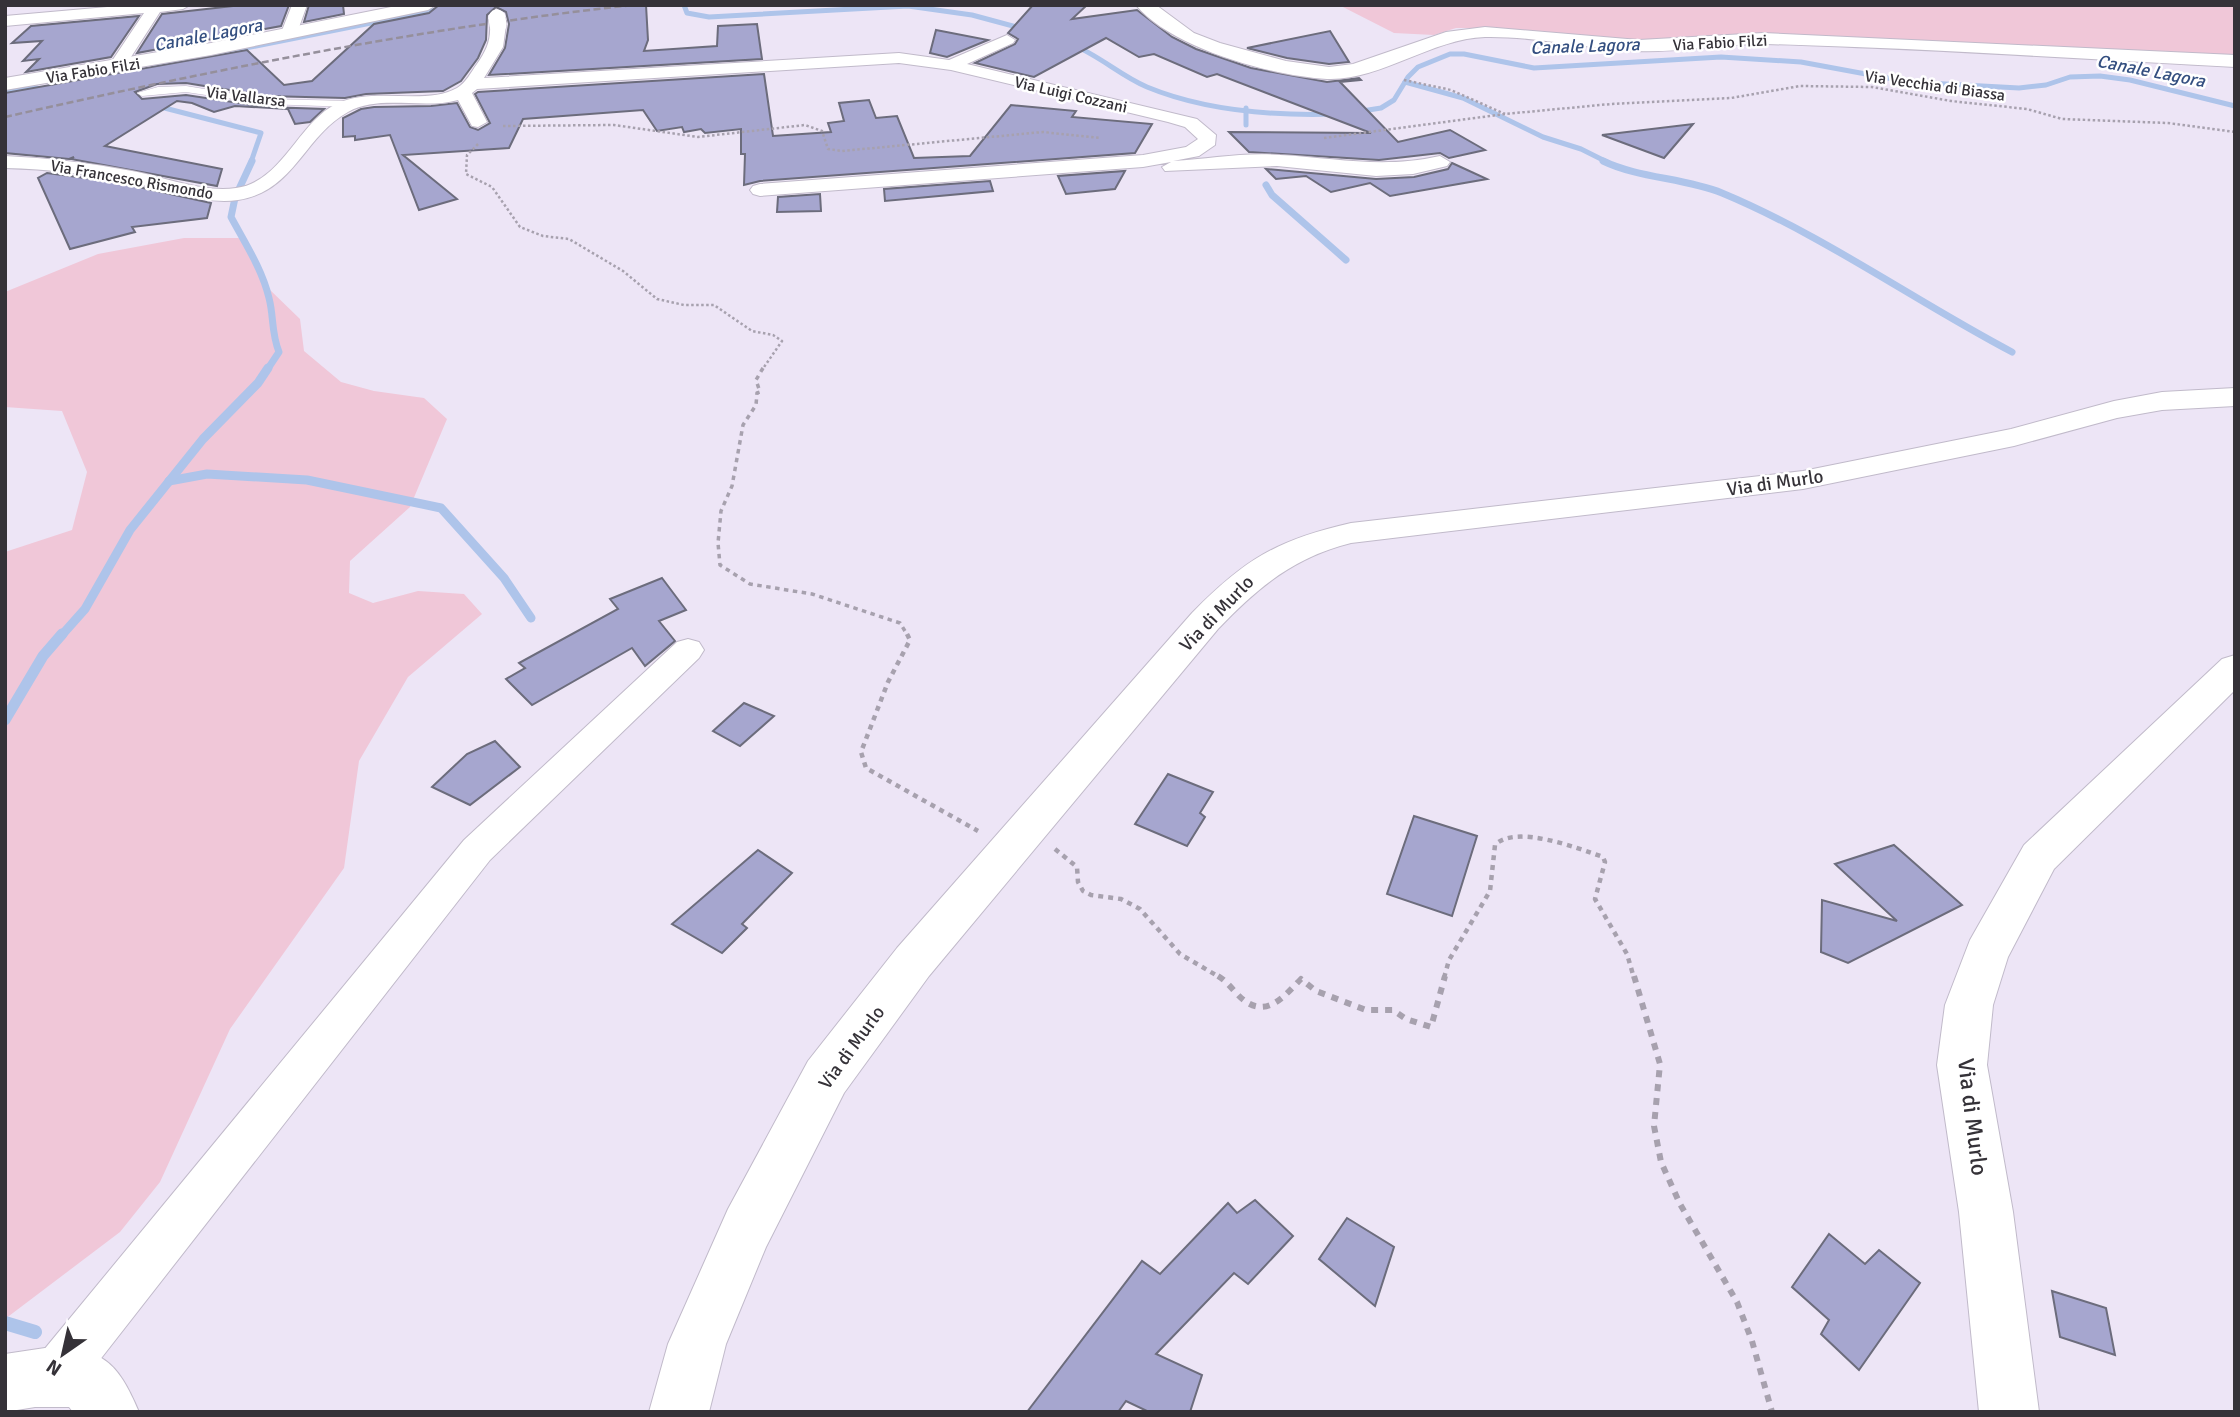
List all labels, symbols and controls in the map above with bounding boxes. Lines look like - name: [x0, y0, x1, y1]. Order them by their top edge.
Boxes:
- water label: Canale Lagora: [152, 14, 265, 56]
- street label: Via Fabio Filzi: [1672, 31, 1768, 55]
- water label: Canale Lagora: [1530, 33, 1641, 59]
- water label: Canale Lagora: [2095, 50, 2208, 92]
- street label: Via Fabio Filzi: [45, 54, 142, 88]
- street label: Via Vecchia di Biassa: [1863, 66, 2006, 106]
- street label: Via Luigi Cozzani: [1012, 72, 1129, 118]
- street label: Via Vallarsa: [205, 82, 287, 112]
- street label: Via Francesco Rismondo: [49, 156, 215, 204]
- street label: Via di Murlo: [1725, 464, 1825, 502]
- street label: Via di Murlo: [1174, 570, 1259, 657]
- street label: Via di Murlo: [814, 1001, 890, 1094]
- street label: Via di Murlo: [1951, 1057, 1994, 1177]
- north arrow: [28, 1319, 98, 1389]
- text: N: [42, 1354, 66, 1381]

